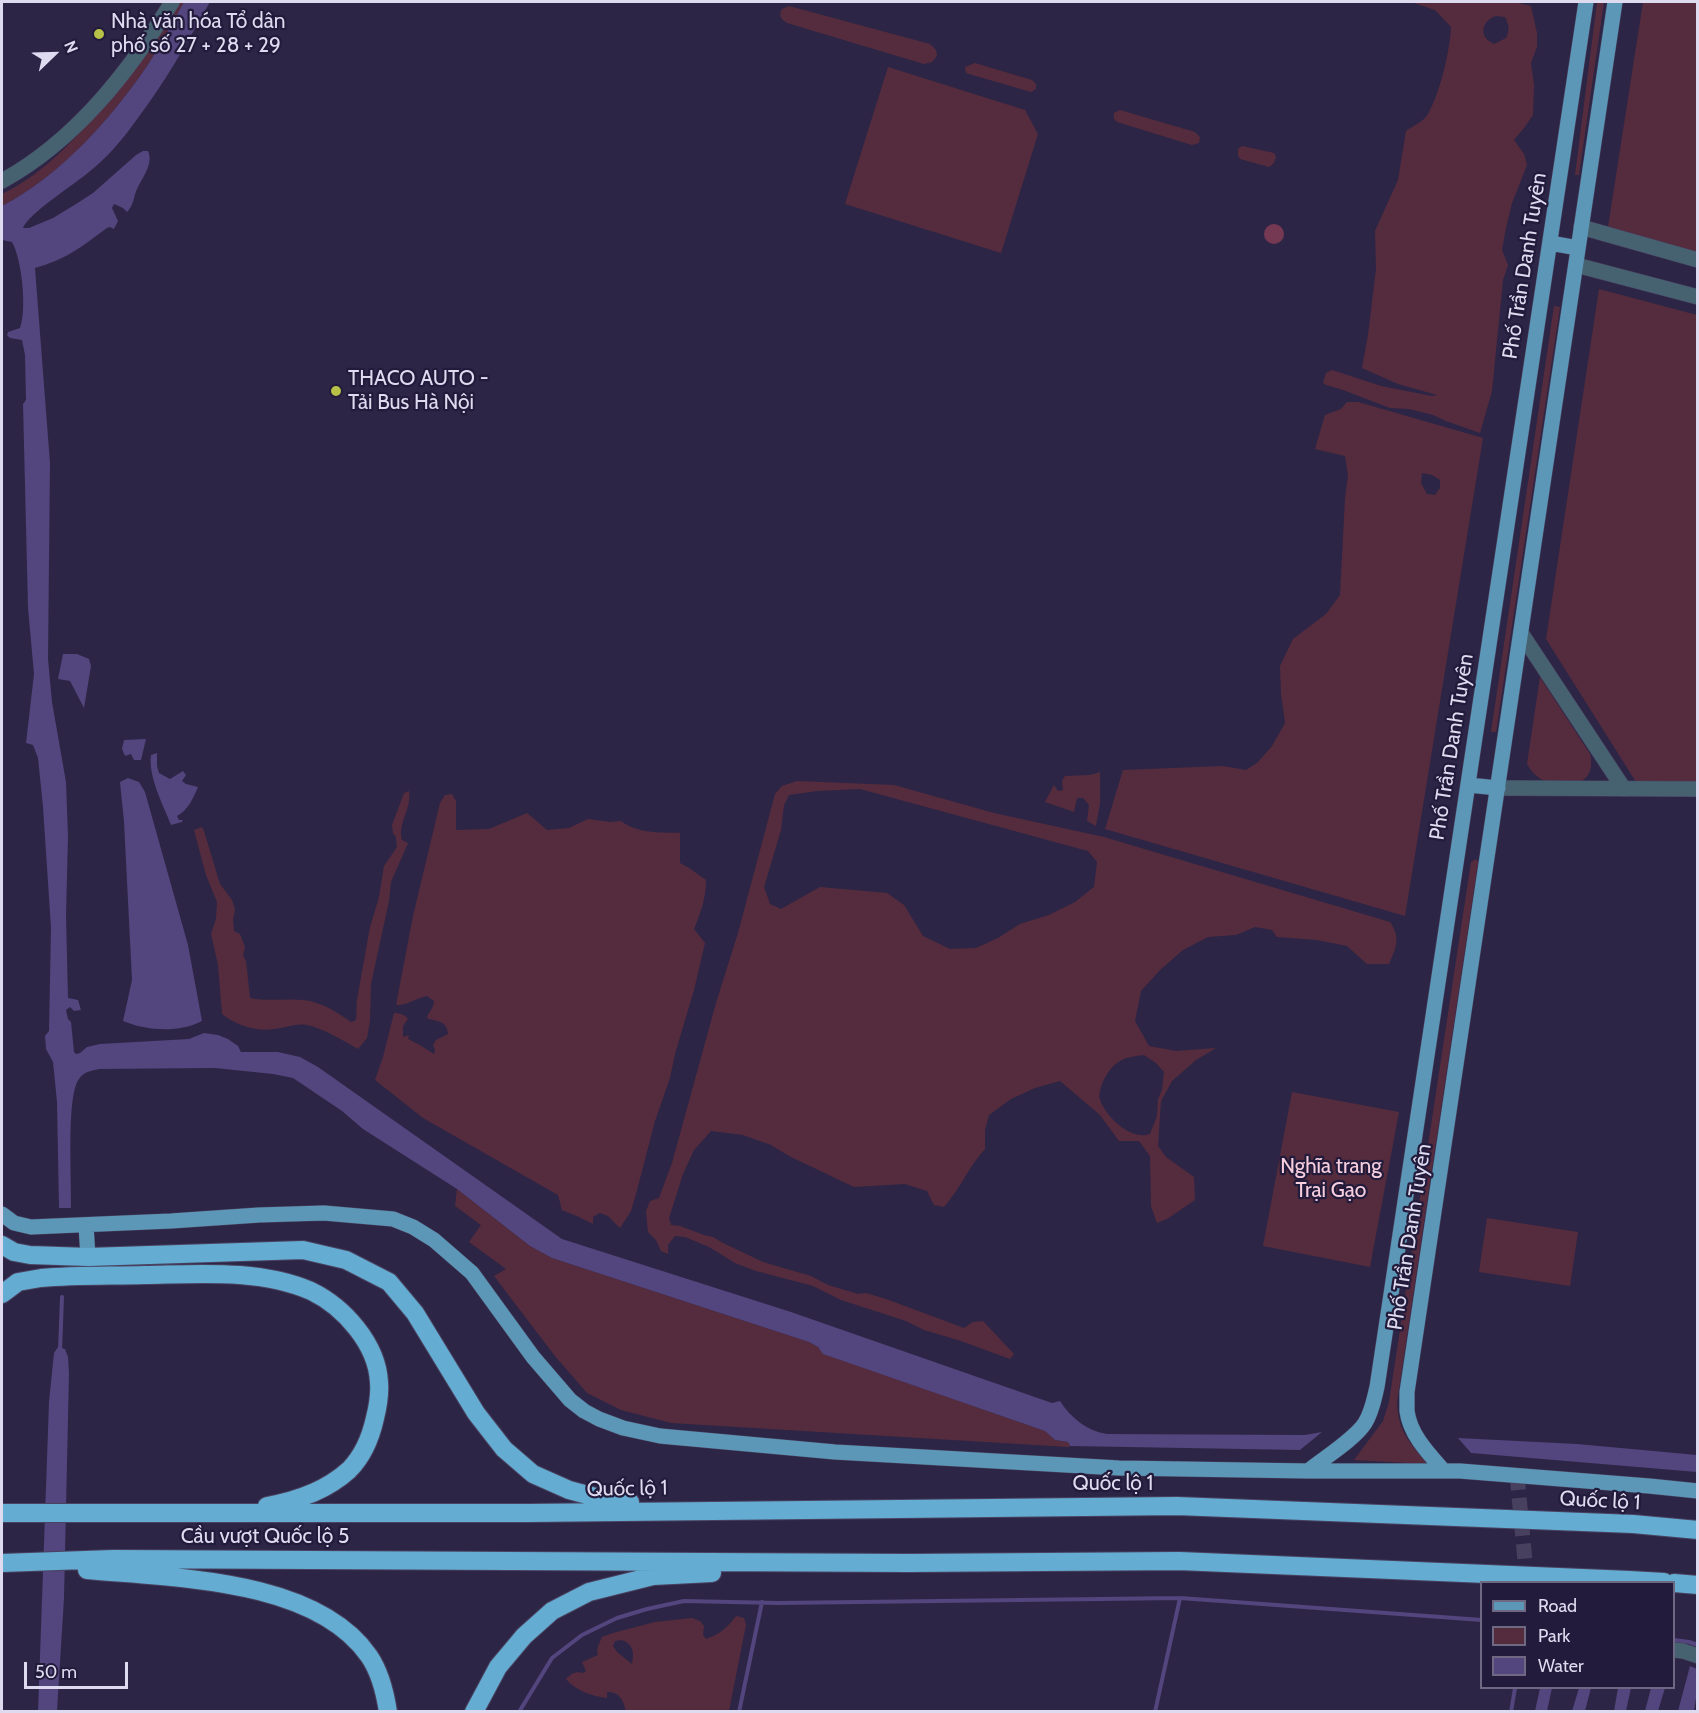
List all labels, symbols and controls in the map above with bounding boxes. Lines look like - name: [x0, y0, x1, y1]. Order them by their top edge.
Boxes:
- place label: Nhà văn hóa Tổ dân phố số 27 + 28 + 29: [111, 9, 286, 59]
- north arrow: [24, 24, 84, 84]
- marker: Nhà văn hóa Tổ dân phố số 27 + 28 + 29: [92, 27, 106, 41]
- text: N: [60, 38, 82, 56]
- street label: Phố Trần Danh Tuyên: [1498, 171, 1552, 361]
- place label: THACO AUTO - Tải Bus Hà Nội: [348, 366, 489, 416]
- marker: THACO AUTO - Tải Bus Hà Nội: [329, 384, 343, 398]
- street label: Phố Trần Danh Tuyên: [1425, 652, 1479, 842]
- street label: Phố Trần Danh Tuyên: [1383, 1142, 1437, 1332]
- park label: Nghĩa trang Trại Gạo: [1280, 1154, 1382, 1204]
- street label: Quốc lộ 1: [1073, 1471, 1153, 1497]
- street label: Quốc lộ 1: [586, 1476, 668, 1502]
- street label: Quốc lộ 1: [1559, 1486, 1641, 1516]
- street label: Cầu vượt Quốc lộ 5: [181, 1524, 349, 1550]
- legend: [1480, 1581, 1675, 1689]
- text: Road: [1538, 1595, 1577, 1617]
- text: Park: [1538, 1625, 1570, 1647]
- scale bar: [27, 1650, 130, 1688]
- text: Water: [1538, 1655, 1584, 1677]
- text: 50 m: [35, 1661, 77, 1683]

